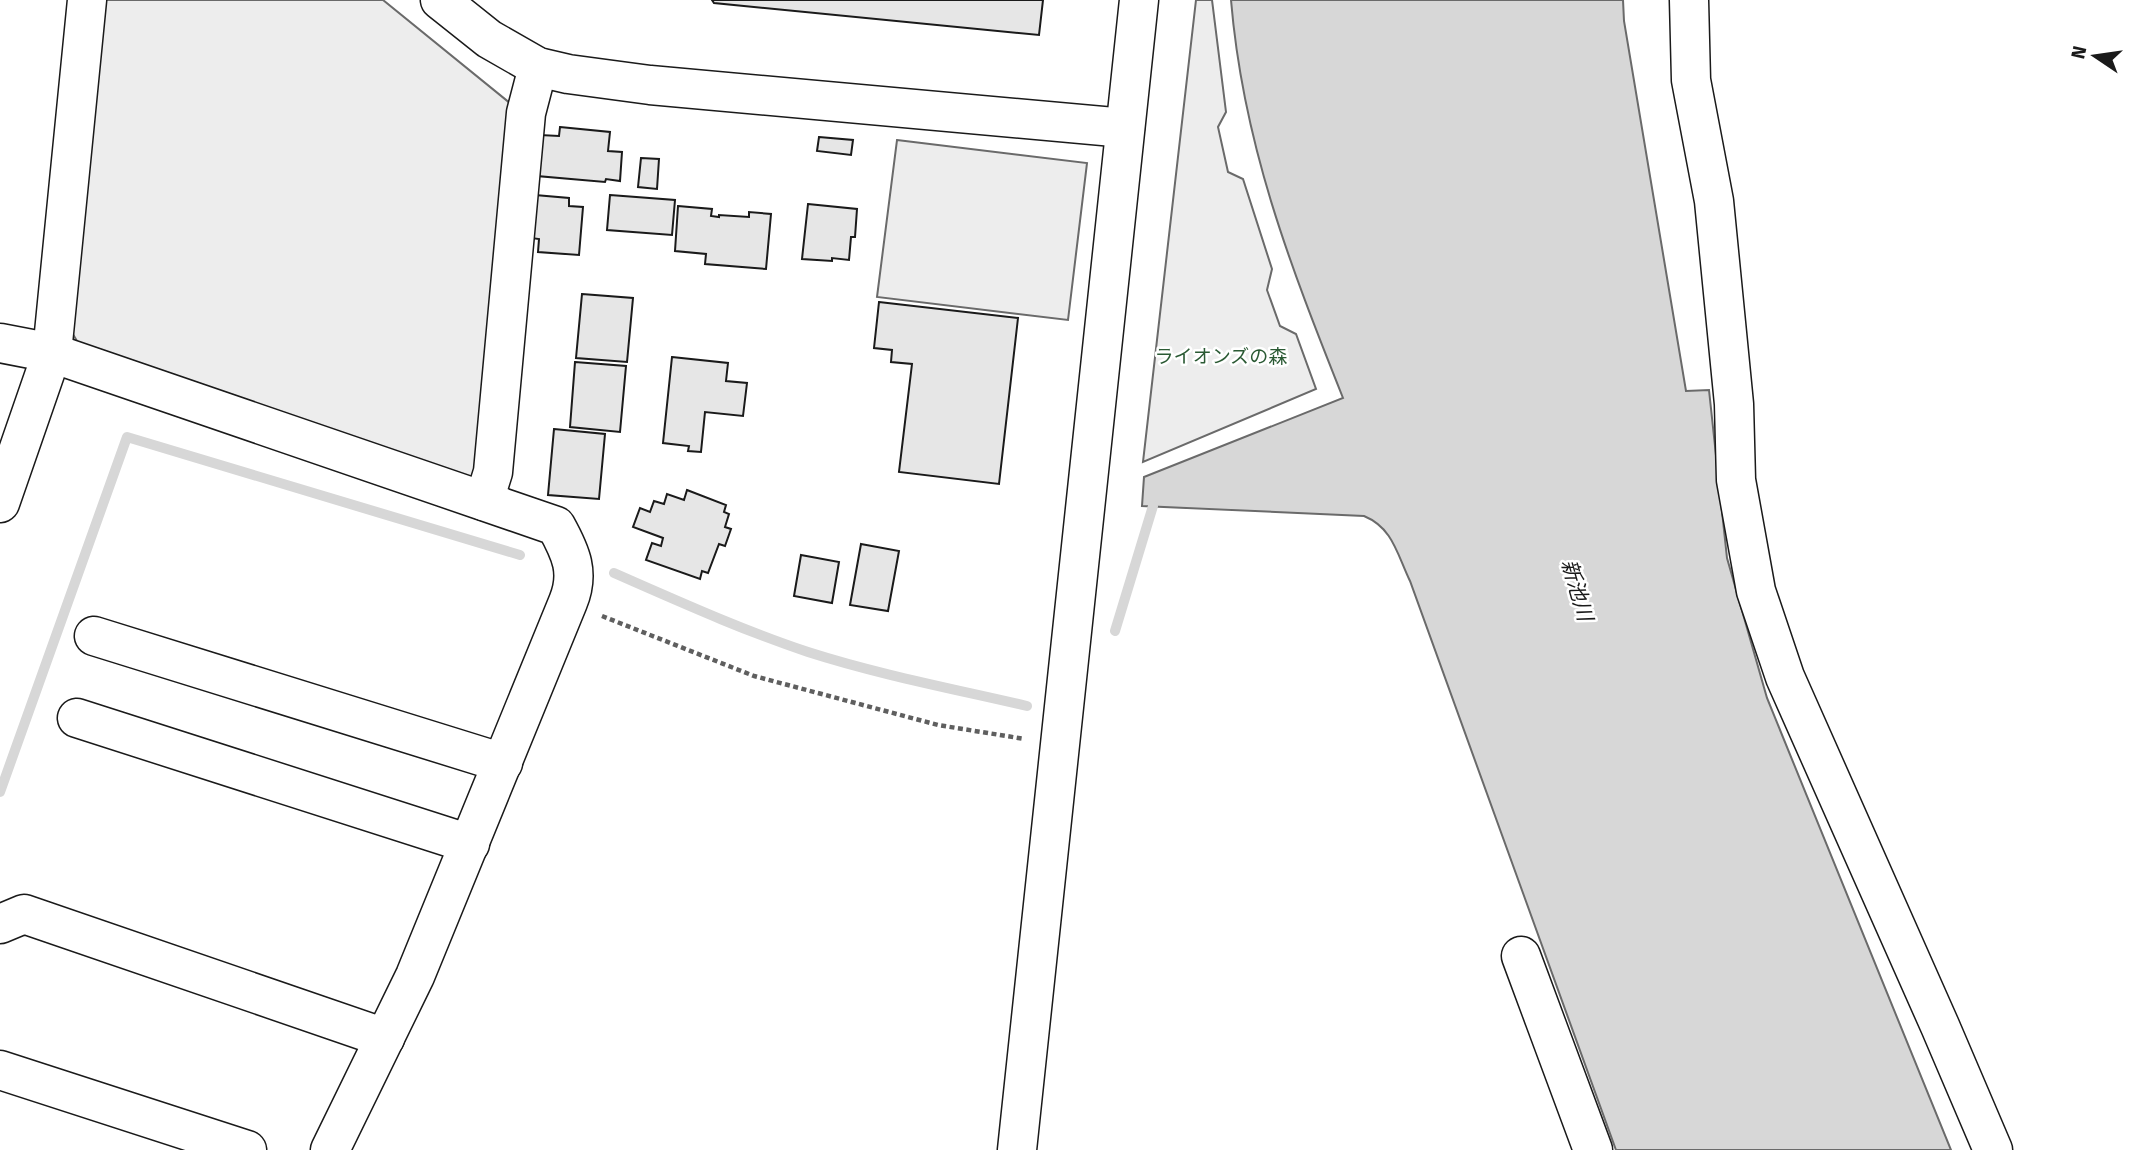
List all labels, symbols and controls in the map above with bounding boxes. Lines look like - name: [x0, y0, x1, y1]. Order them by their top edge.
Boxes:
- north arrow: [2060, 21, 2130, 91]
- text: N: [2066, 44, 2092, 61]
- park label: ライオンズの森: [1155, 345, 1287, 368]
- water label: 新池川: [1556, 556, 1599, 626]

